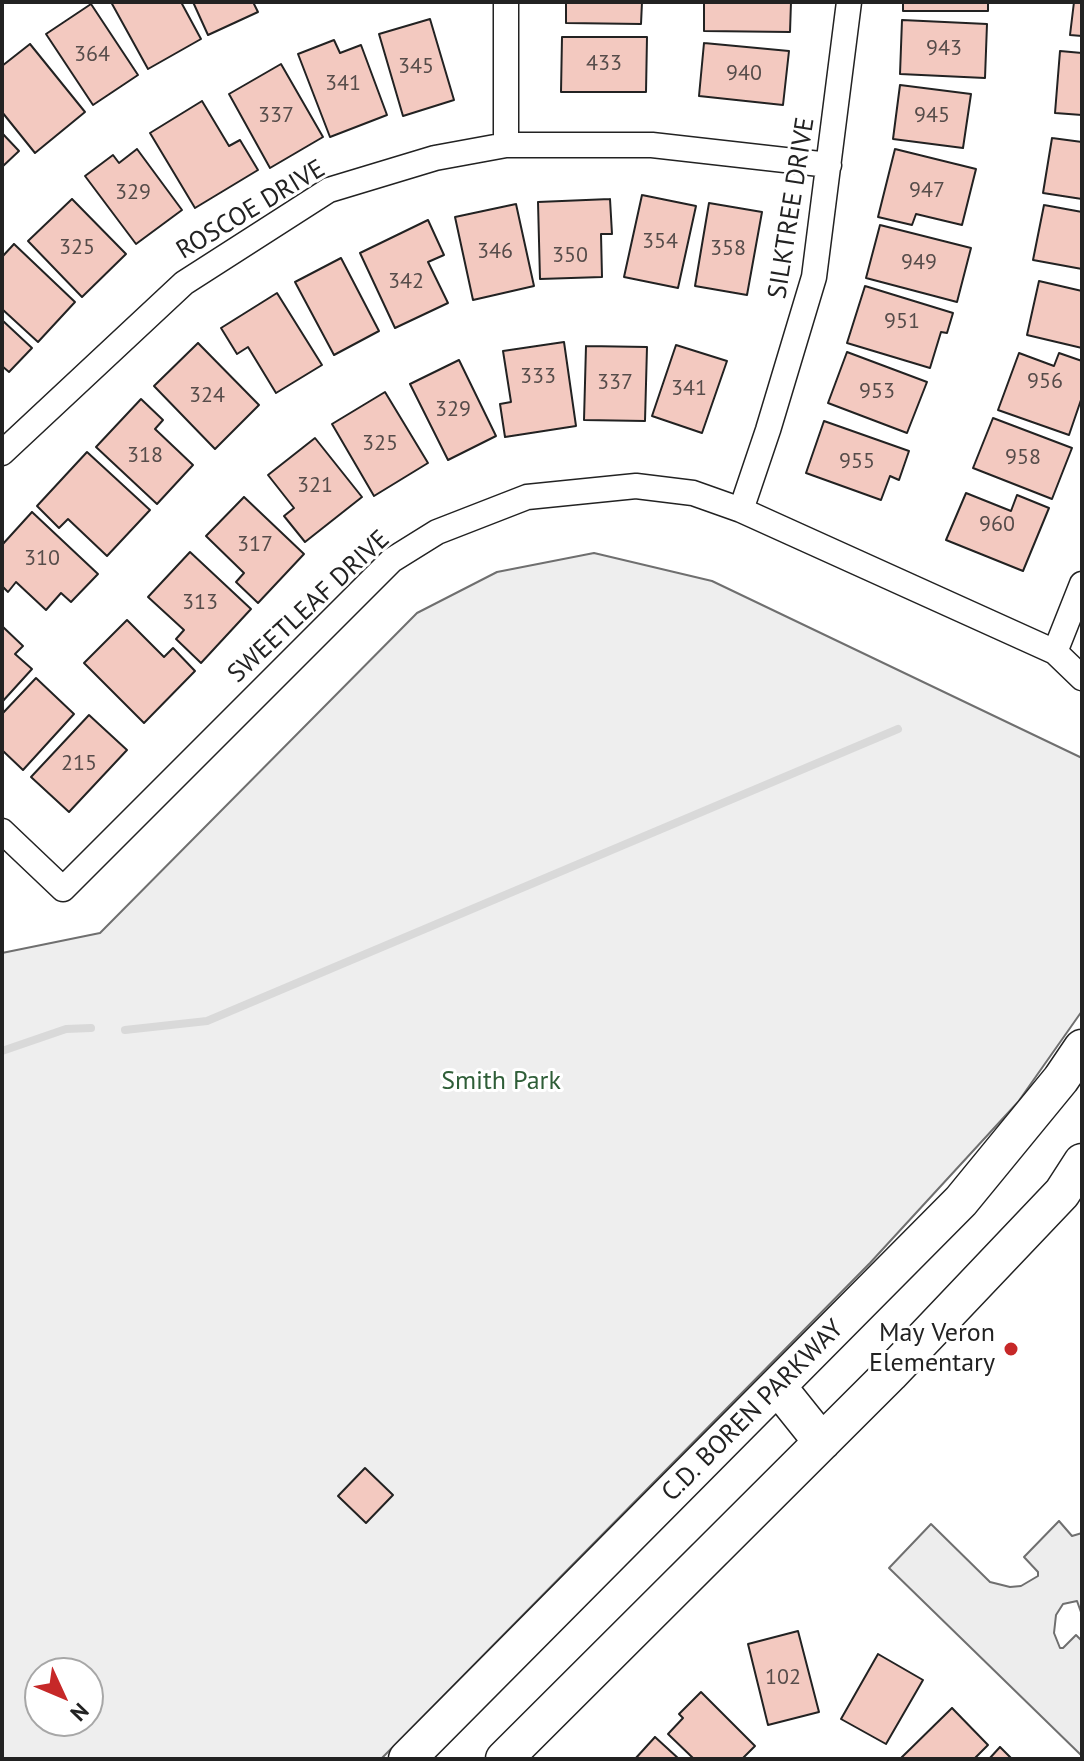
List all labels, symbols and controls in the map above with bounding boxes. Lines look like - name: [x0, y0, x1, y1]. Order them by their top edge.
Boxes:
- house number: 943: [926, 36, 962, 62]
- house number: 364: [74, 42, 110, 68]
- house number: 433: [586, 51, 622, 77]
- house number: 345: [398, 54, 434, 80]
- house number: 940: [726, 61, 762, 87]
- house number: 341: [325, 71, 361, 97]
- house number: 337: [258, 103, 294, 129]
- house number: 945: [914, 103, 950, 129]
- street label: SILKTREE DRIVE: [762, 115, 822, 301]
- street label: ROSCOE DRIVE: [171, 153, 331, 267]
- house number: 947: [909, 178, 945, 204]
- house number: 329: [115, 180, 151, 206]
- house number: 354: [642, 229, 678, 255]
- house number: 325: [59, 235, 95, 261]
- house number: 358: [710, 236, 746, 262]
- house number: 346: [477, 239, 513, 265]
- house number: 350: [552, 243, 588, 269]
- house number: 949: [901, 250, 937, 276]
- house number: 342: [388, 269, 424, 295]
- house number: 951: [884, 309, 920, 335]
- house number: 333: [520, 364, 556, 390]
- house number: 956: [1027, 369, 1063, 395]
- house number: 337: [597, 370, 633, 396]
- house number: 341: [671, 376, 707, 402]
- house number: 953: [859, 379, 895, 405]
- house number: 324: [189, 383, 225, 409]
- house number: 329: [435, 397, 471, 423]
- house number: 325: [362, 431, 398, 457]
- house number: 318: [127, 443, 163, 469]
- house number: 958: [1005, 445, 1041, 471]
- house number: 955: [839, 449, 875, 475]
- house number: 321: [297, 473, 333, 499]
- house number: 960: [979, 512, 1015, 538]
- street label: SWEETLEAF DRIVE: [222, 524, 396, 690]
- house number: 317: [237, 532, 273, 558]
- house number: 310: [24, 546, 60, 572]
- house number: 313: [182, 590, 218, 616]
- house number: 215: [61, 751, 97, 777]
- park label: Smith Park: [441, 1066, 561, 1098]
- street label: C.D. BOREN PARKWAY: [656, 1314, 850, 1508]
- place label: May Veron Elementary: [869, 1318, 995, 1380]
- marker: May Veron Elementary: [1002, 1340, 1020, 1358]
- north arrow: [24, 1657, 104, 1737]
- house number: 102: [765, 1665, 801, 1691]
- text: N: [65, 1697, 95, 1727]

